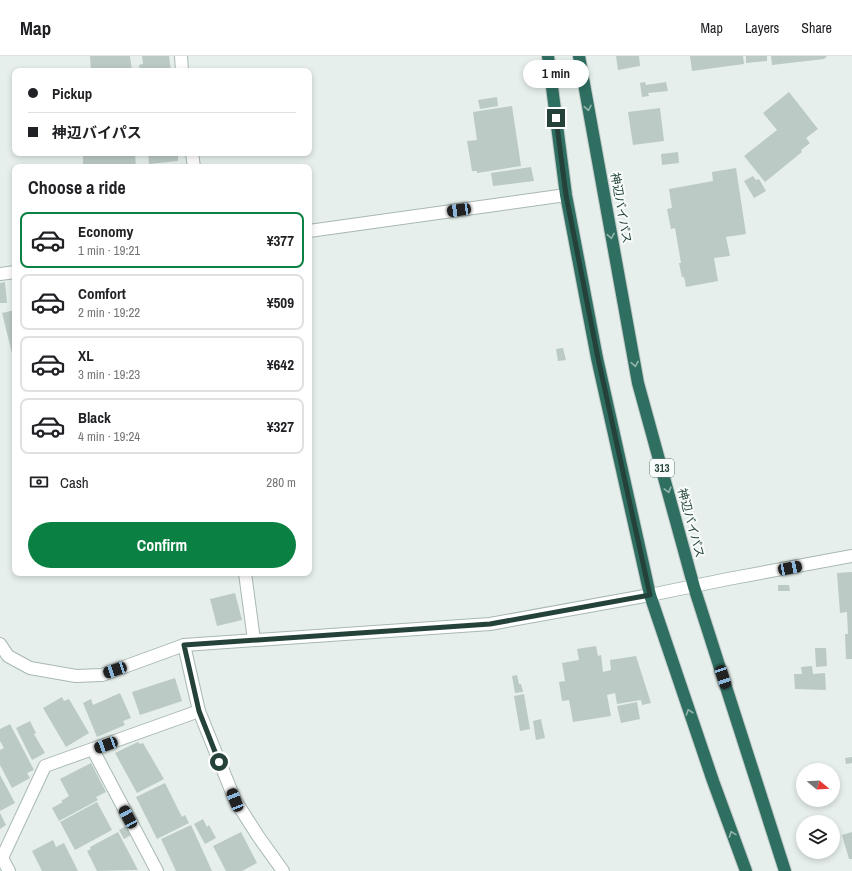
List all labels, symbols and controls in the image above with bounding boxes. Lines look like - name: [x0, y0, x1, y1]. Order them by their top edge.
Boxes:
- text: Map: [20, 15, 51, 41]
- text: Map: [701, 19, 723, 37]
- text: Layers: [745, 19, 779, 37]
- text: Share: [801, 19, 832, 37]
- callout: 1 min: [523, 60, 589, 88]
- text: 1 min: [542, 65, 570, 82]
- text: Pickup: [52, 83, 92, 104]
- one-way arrow: [584, 105, 592, 111]
- route end: [547, 109, 565, 127]
- text: 神辺バイパス: [52, 122, 142, 143]
- street label: 神辺バイパス: [607, 171, 635, 245]
- text: Choose a ride: [28, 175, 126, 200]
- car: [446, 202, 472, 218]
- text: Economy: [78, 221, 133, 242]
- icon: car: [30, 222, 66, 258]
- text: ¥377: [267, 230, 294, 251]
- one-way arrow: [607, 233, 615, 239]
- text: 1 min · 19:21: [78, 242, 140, 259]
- text: Comfort: [78, 283, 126, 304]
- icon: car: [30, 284, 66, 320]
- text: ¥509: [267, 292, 294, 313]
- text: 2 min · 19:22: [78, 304, 140, 321]
- text: XL: [78, 345, 94, 366]
- icon: car: [30, 346, 66, 382]
- text: ¥642: [267, 354, 294, 375]
- one-way arrow: [630, 361, 638, 367]
- text: 3 min · 19:23: [78, 366, 140, 383]
- text: Black: [78, 407, 111, 428]
- icon: car: [30, 408, 66, 444]
- text: ¥327: [267, 416, 294, 437]
- text: 4 min · 19:24: [78, 428, 140, 445]
- road number: 313: [650, 459, 674, 477]
- icon: cash: [28, 471, 50, 493]
- text: Cash: [60, 472, 89, 493]
- text: 280 m: [266, 474, 296, 491]
- one-way arrow: [663, 486, 671, 493]
- street label: 神辺バイパス: [674, 486, 708, 560]
- button: Confirm: [28, 522, 296, 568]
- car: [777, 560, 803, 576]
- car: [102, 660, 128, 680]
- car: [714, 664, 732, 690]
- one-way arrow: [686, 708, 694, 715]
- car: [93, 735, 119, 755]
- route start: [210, 753, 228, 771]
- north arrow: [796, 763, 840, 807]
- map controls: [796, 763, 840, 859]
- car: [225, 787, 245, 813]
- car: [117, 804, 139, 830]
- button: layers: [796, 815, 840, 859]
- one-way arrow: [729, 831, 737, 838]

